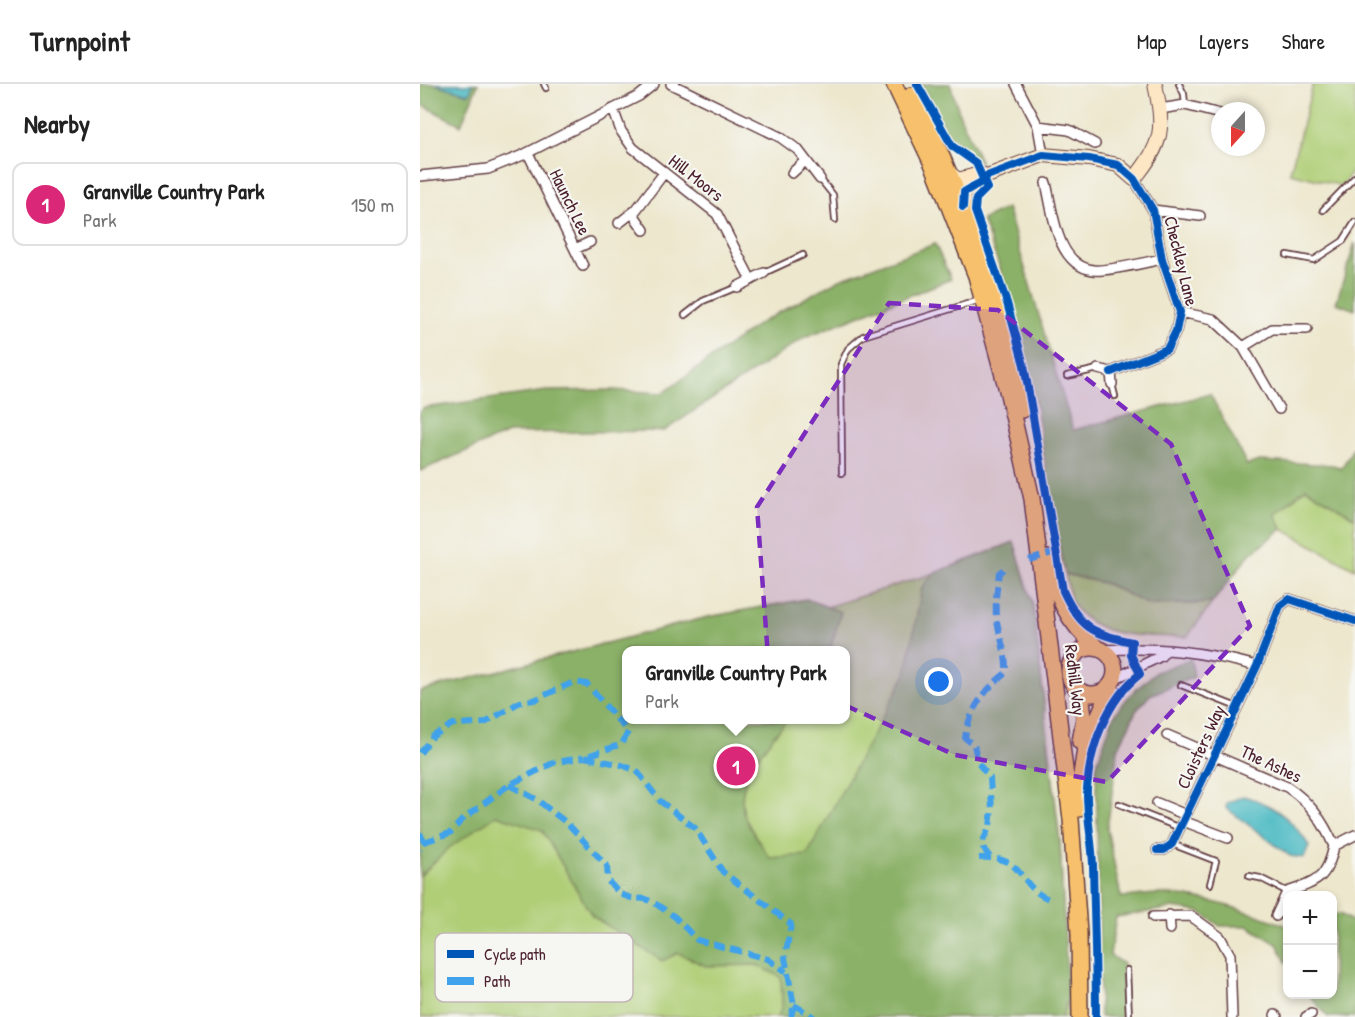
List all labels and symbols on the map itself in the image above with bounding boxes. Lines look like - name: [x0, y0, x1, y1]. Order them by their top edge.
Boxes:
- north arrow: [1211, 102, 1265, 156]
- street label: Hill Moors: [664, 148, 729, 207]
- street label: Haunch Lee: [544, 165, 597, 239]
- street label: Checkley Lane: [1158, 213, 1205, 308]
- street label: Redhill Way: [1059, 643, 1092, 717]
- your location: [924, 667, 953, 696]
- street label: Cloisters Way: [1170, 700, 1231, 793]
- street label: The Ashes: [1237, 739, 1306, 789]
- pin: 1: [716, 744, 756, 788]
- legend: [435, 933, 633, 1002]
- text: Cycle path: [484, 943, 546, 965]
- text: Path: [484, 970, 510, 992]

